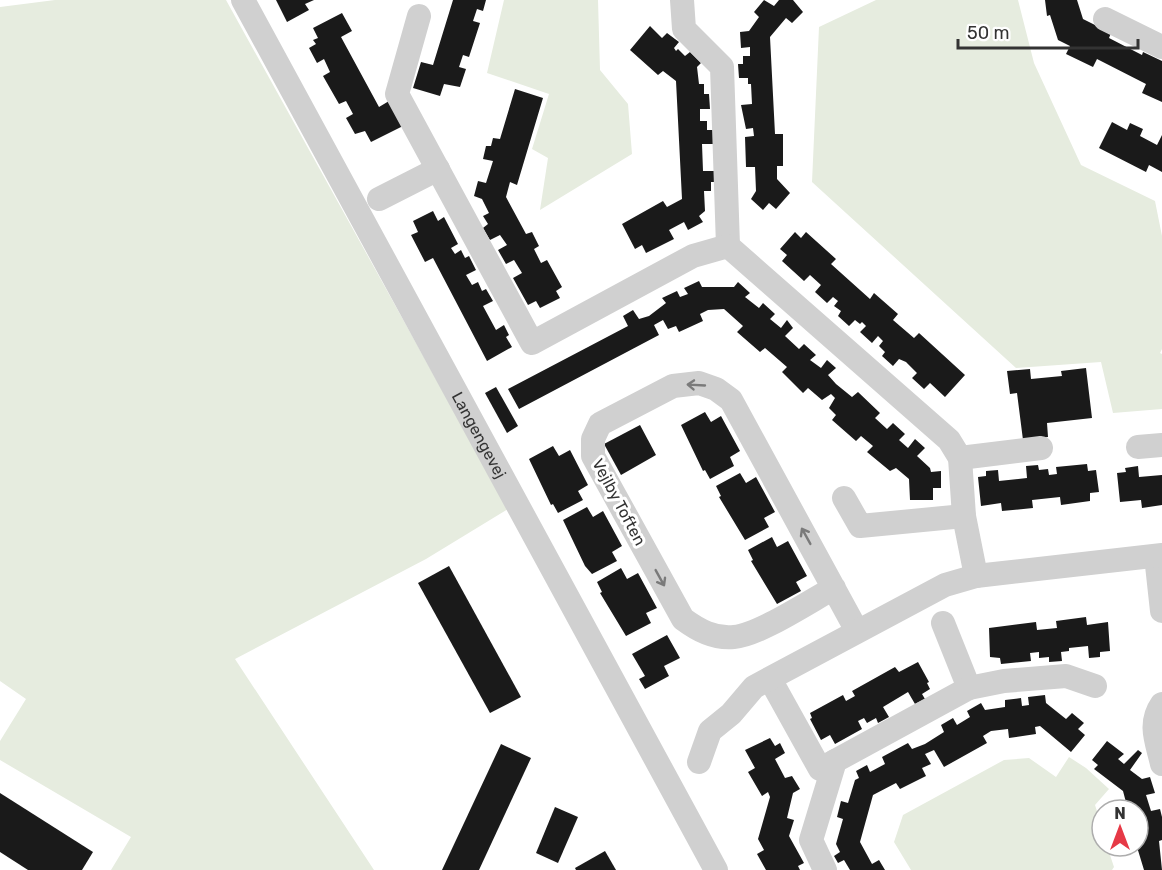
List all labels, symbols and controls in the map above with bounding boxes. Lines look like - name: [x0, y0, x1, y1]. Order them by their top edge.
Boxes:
- scale bar: [958, 12, 1138, 50]
- text: 50 m: [967, 22, 1010, 44]
- one-way arrow: [687, 380, 707, 391]
- street label: Langengevej: [448, 388, 511, 481]
- street label: Vejlby Toften: [588, 455, 650, 549]
- one-way arrow: [800, 528, 811, 546]
- one-way arrow: [655, 569, 666, 587]
- north arrow: [1090, 798, 1150, 858]
- text: N: [1114, 804, 1126, 823]

